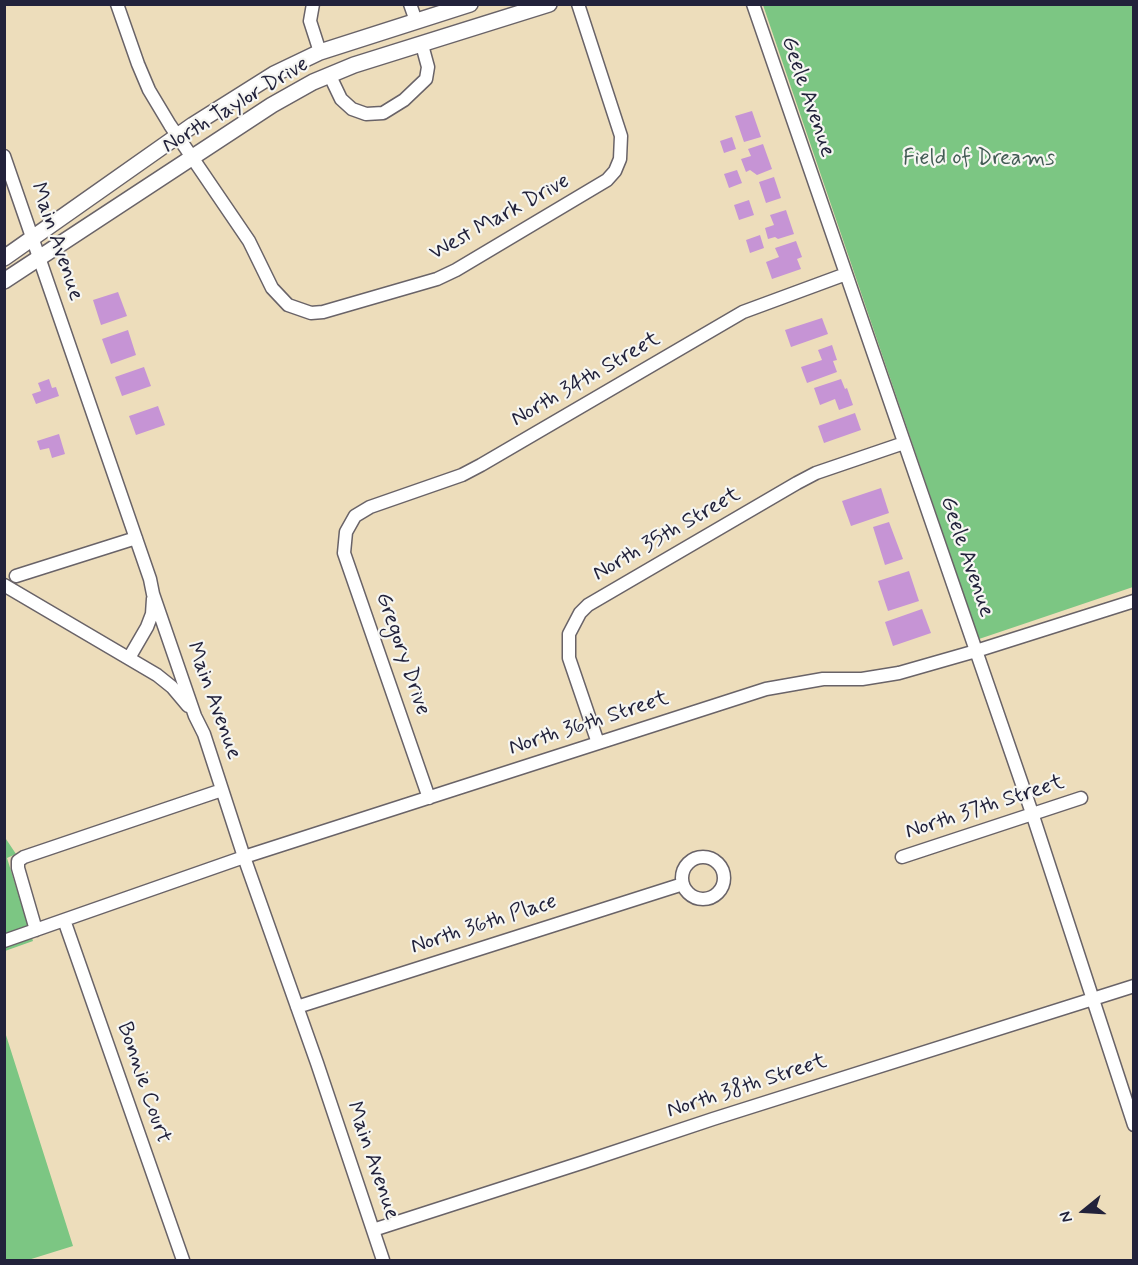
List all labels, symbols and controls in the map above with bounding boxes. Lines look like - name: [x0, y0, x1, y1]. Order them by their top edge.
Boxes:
- street label: Geele Avenue: [774, 33, 840, 161]
- street label: North Taylor Drive: [158, 52, 314, 160]
- park label: Field of Dreams: [903, 146, 1055, 172]
- street label: West Mark Drive: [425, 169, 575, 267]
- street label: Main Avenue: [23, 180, 89, 304]
- street label: North 34th Street: [507, 327, 665, 433]
- street label: North 35th Street: [588, 482, 746, 588]
- street label: Geele Avenue: [933, 493, 999, 621]
- street label: Gregory Drive: [369, 589, 435, 719]
- street label: Main Avenue: [180, 639, 246, 763]
- street label: North 36th Street: [506, 686, 672, 762]
- street label: North 37th Street: [902, 770, 1068, 846]
- street label: North 36th Place: [408, 889, 560, 961]
- street label: Bonnie Court: [110, 1019, 176, 1147]
- street label: North 38th Street: [664, 1049, 830, 1125]
- street label: Main Avenue: [339, 1099, 405, 1223]
- north arrow: [1054, 1181, 1114, 1241]
- text: N: [1055, 1208, 1078, 1225]

